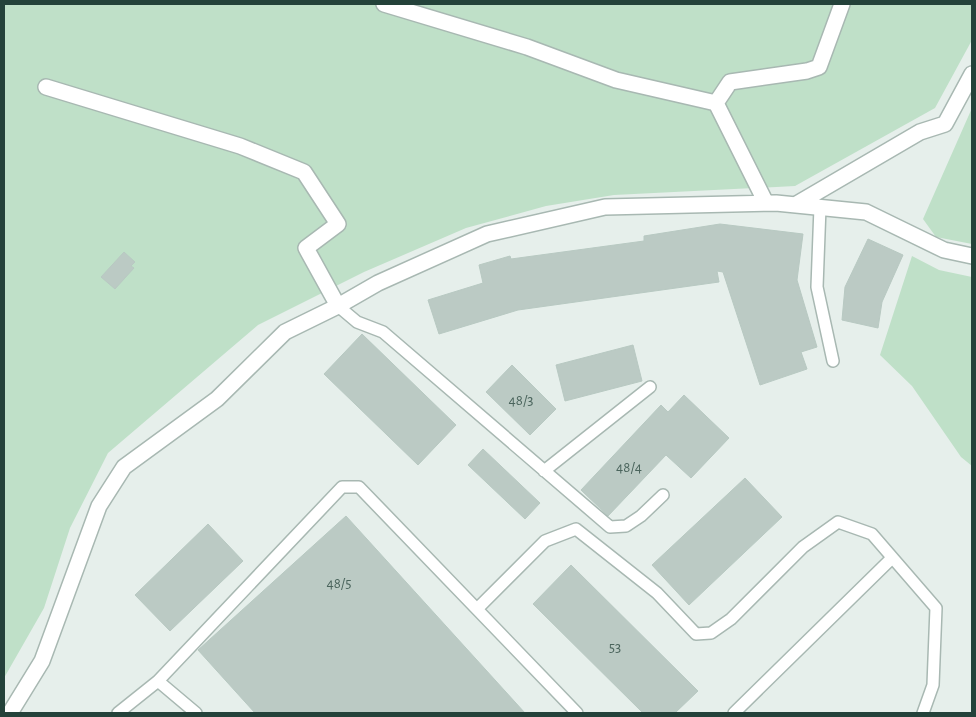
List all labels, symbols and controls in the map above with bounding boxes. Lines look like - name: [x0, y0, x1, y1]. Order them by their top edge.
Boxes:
- house number: 48/3: [509, 393, 533, 408]
- house number: 48/4: [616, 460, 642, 475]
- house number: 48/5: [327, 576, 351, 591]
- house number: 53: [609, 640, 621, 655]

